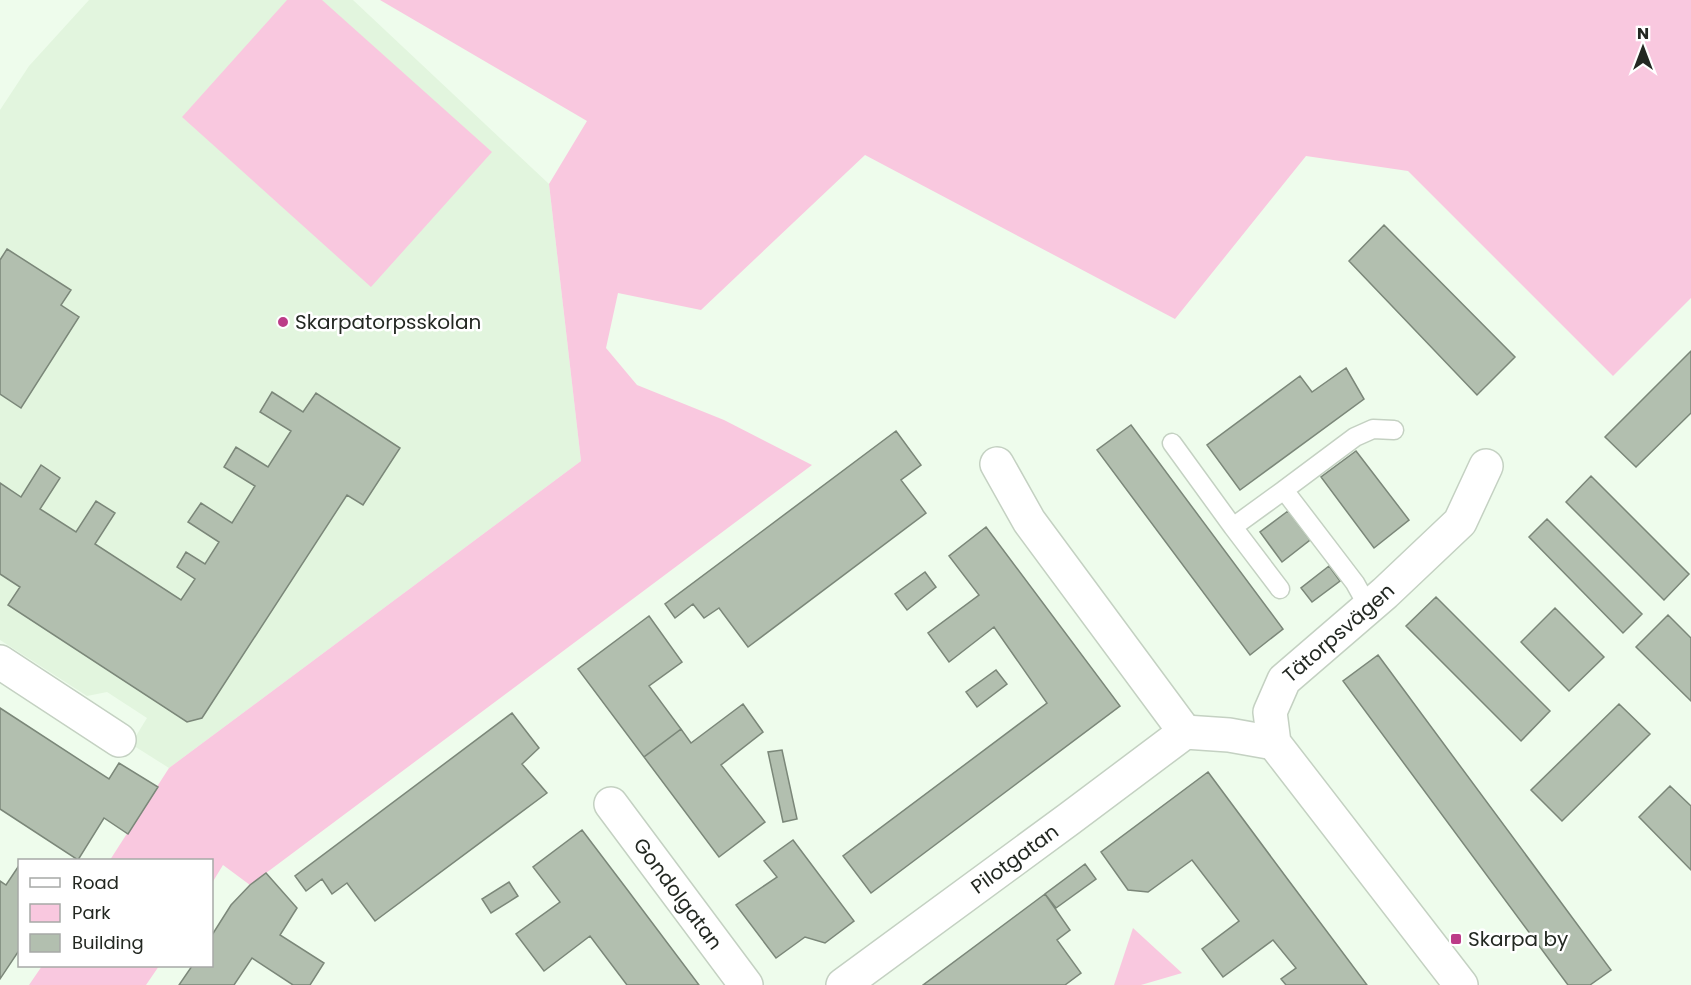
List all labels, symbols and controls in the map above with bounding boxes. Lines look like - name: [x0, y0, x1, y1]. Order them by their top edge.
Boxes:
- north arrow: [1613, 18, 1673, 78]
- text: N: [1637, 22, 1649, 45]
- place label: Skarpatorpsskolan: [295, 308, 481, 336]
- marker: Skarpatorpsskolan: [276, 315, 290, 329]
- street label: Tätorpsvägen: [1277, 577, 1401, 689]
- street label: Pilotgatan: [965, 817, 1064, 900]
- street label: Gondolgatan: [627, 832, 729, 956]
- legend: [18, 859, 213, 967]
- text: Road: [72, 870, 119, 895]
- text: Park: [72, 900, 111, 925]
- place label: Skarpa by: [1468, 925, 1568, 953]
- text: Building: [72, 930, 144, 955]
- marker: Skarpa by: [1449, 932, 1463, 946]

